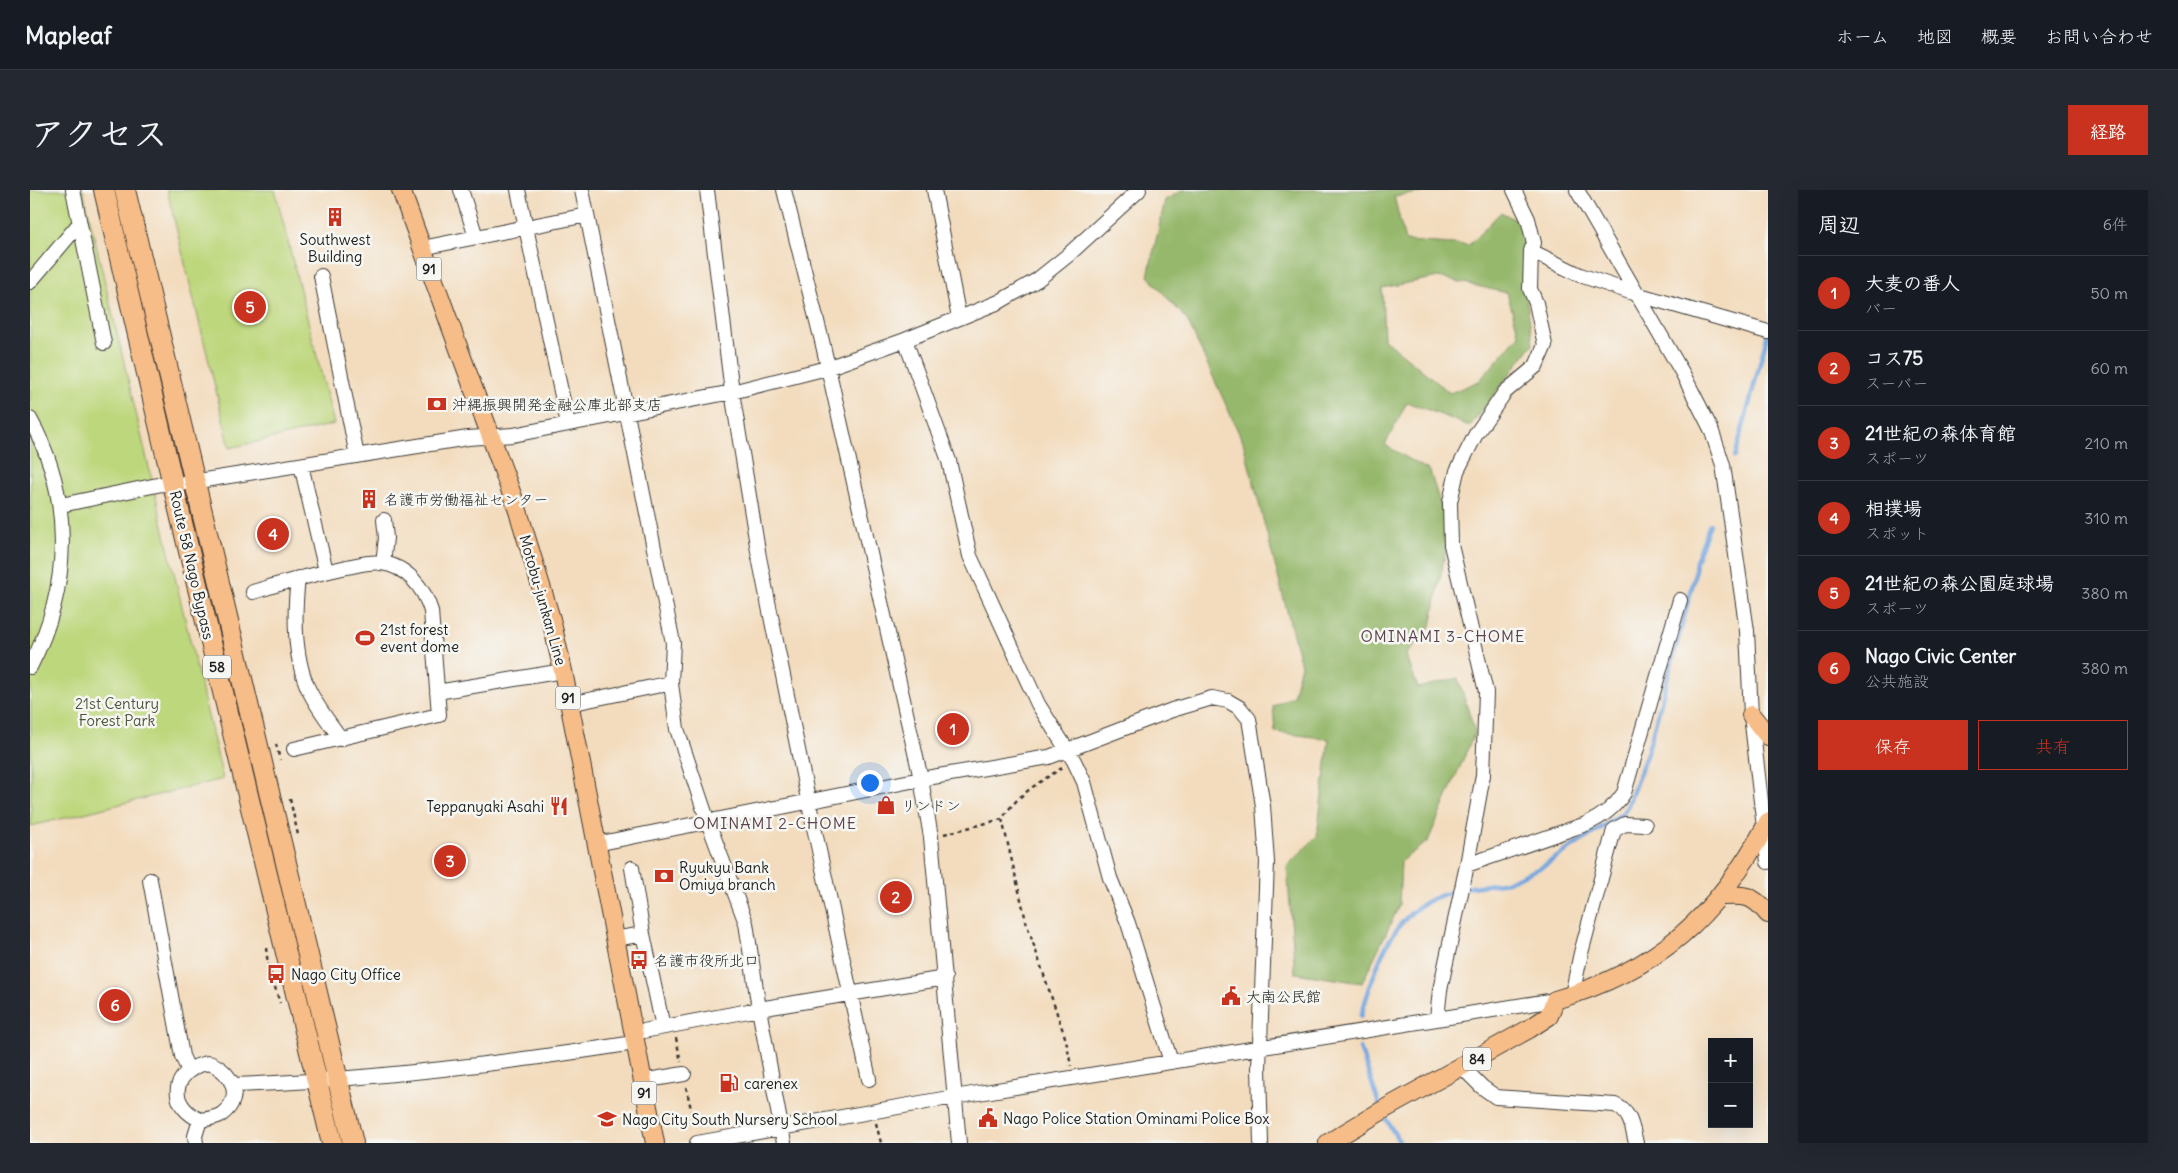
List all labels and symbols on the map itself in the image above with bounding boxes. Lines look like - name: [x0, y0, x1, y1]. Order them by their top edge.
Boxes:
- building icon: Southwest Building: [324, 206, 346, 228]
- place label: Southwest Building: [300, 230, 370, 266]
- road number: 91: [416, 258, 442, 280]
- pin: 5: [234, 288, 266, 326]
- bank icon: 沖縄振興開発金融公庫北部支店: [426, 393, 448, 415]
- place label: 沖縄振興開発金融公庫北部支店: [452, 395, 662, 414]
- building icon: 名護市労働福祉センター: [358, 488, 380, 510]
- street label: Route 58 Nago Bypass: [166, 489, 218, 641]
- place label: 名護市労働福祉センター: [384, 490, 548, 509]
- pin: 4: [257, 515, 289, 553]
- street label: Motobu-junkan Line: [515, 533, 571, 667]
- place label: 21st forest event dome: [380, 620, 459, 656]
- district label: OMINAMI 3-CHOME: [1360, 626, 1526, 646]
- sports icon: 21st forest event dome: [354, 627, 376, 649]
- road number: 58: [203, 656, 231, 678]
- road number: 91: [556, 686, 580, 710]
- park label: 21st Century Forest Park: [75, 694, 159, 730]
- pin: 1: [937, 710, 969, 748]
- your location: [857, 770, 883, 796]
- shop icon: リンドン: [875, 794, 897, 816]
- restaurant icon: Teppanyaki Asahi: [548, 795, 570, 817]
- place label: リンドン: [901, 796, 961, 815]
- place label: Teppanyaki Asahi: [426, 797, 544, 816]
- district label: OMINAMI 2-CHOME: [693, 813, 857, 833]
- pin: 3: [434, 842, 466, 880]
- place label: Ryukyu Bank Omiya branch: [679, 858, 776, 894]
- bank icon: Ryukyu Bank Omiya branch: [653, 865, 675, 887]
- pin: 2: [880, 878, 912, 916]
- bus stop icon: 名護市役所北口: [628, 949, 650, 971]
- place label: 名護市役所北口: [654, 951, 759, 970]
- bus stop icon: Nago City Office: [265, 963, 287, 985]
- place label: Nago City Office: [291, 965, 401, 984]
- public building icon: 大南公民館: [1220, 985, 1242, 1007]
- pin: 6: [99, 986, 131, 1024]
- place label: 大南公民館: [1246, 987, 1321, 1006]
- road number: 84: [1463, 1048, 1491, 1071]
- fuel station icon: carenex: [718, 1072, 740, 1094]
- place label: carenex: [744, 1074, 799, 1093]
- road number: 91: [632, 1081, 656, 1104]
- public building icon: Nago Police Station Ominami Police Box: [977, 1107, 999, 1129]
- school or university icon: Nago City South Nursery School: [596, 1108, 618, 1130]
- place label: Nago Police Station Ominami Police Box: [1003, 1109, 1270, 1128]
- place label: Nago City South Nursery School: [622, 1110, 837, 1129]

